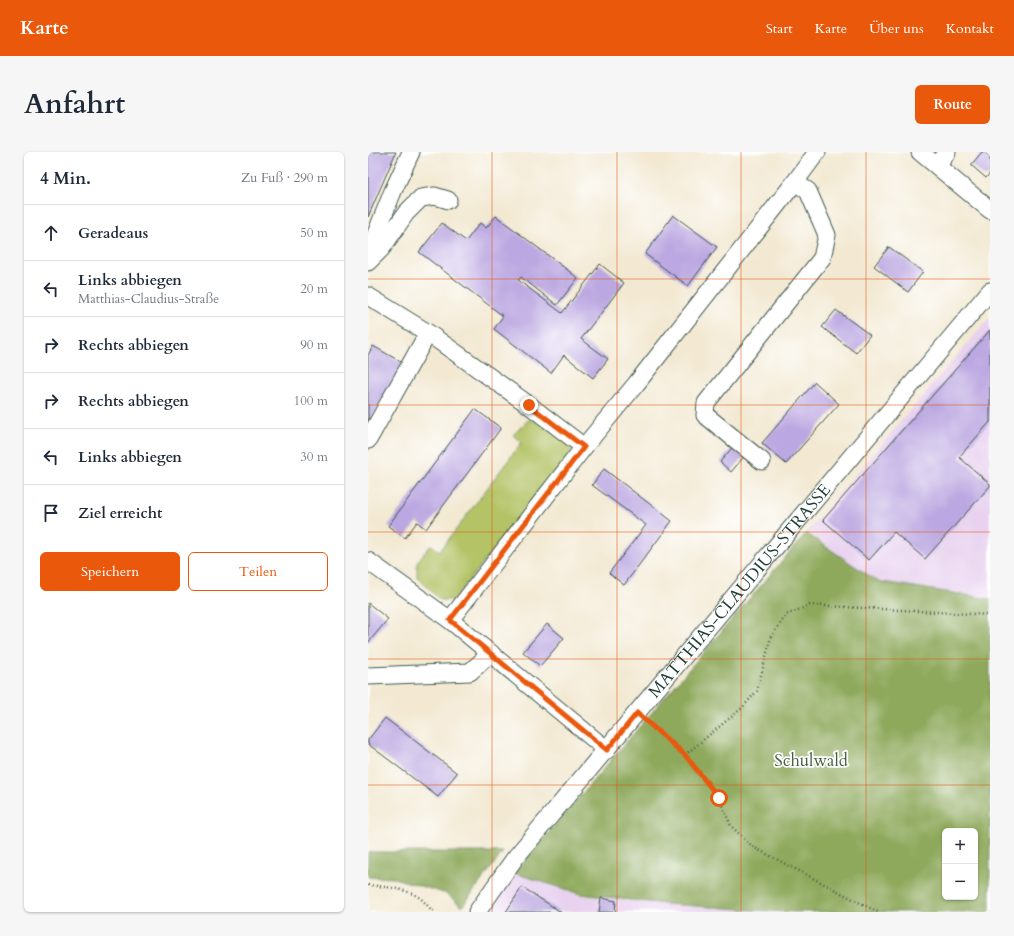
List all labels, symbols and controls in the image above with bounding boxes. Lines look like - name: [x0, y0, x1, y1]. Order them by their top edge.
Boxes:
- text: Karte: [20, 15, 69, 41]
- text: Start: [766, 19, 793, 38]
- text: Karte: [815, 19, 847, 38]
- text: Über uns: [869, 19, 924, 38]
- text: Kontakt: [946, 19, 994, 38]
- text: Anfahrt: [24, 85, 125, 123]
- button: Route: [915, 85, 990, 124]
- text: 4 Min.: [40, 167, 91, 190]
- text: Zu Fuß · 290 m: [241, 169, 328, 187]
- icon: ahead: [40, 222, 62, 244]
- text: Geradeaus: [78, 223, 148, 243]
- text: 50 m: [300, 224, 328, 242]
- text: Links abbiegen: [78, 270, 182, 290]
- icon: left: [40, 278, 62, 300]
- text: 20 m: [300, 280, 328, 298]
- text: Matthias-Claudius-Straße: [78, 290, 219, 308]
- icon: right: [40, 334, 62, 356]
- text: Rechts abbiegen: [78, 335, 189, 355]
- text: 90 m: [300, 336, 328, 354]
- icon: right: [40, 390, 62, 412]
- text: Rechts abbiegen: [78, 391, 189, 411]
- text: 100 m: [294, 392, 328, 410]
- route end: [520, 396, 538, 414]
- icon: left: [40, 446, 62, 468]
- text: Links abbiegen: [78, 447, 182, 467]
- text: 30 m: [300, 448, 328, 466]
- street label: MATTHIAS-CLAUDIUS-STRASSE: [643, 479, 835, 702]
- icon: arrive: [40, 502, 62, 524]
- text: Ziel erreicht: [78, 503, 162, 523]
- button: Speichern: [40, 552, 180, 591]
- button: Teilen: [188, 552, 328, 591]
- park label: Schulwald: [774, 749, 848, 772]
- route start: [710, 789, 728, 807]
- map controls: [942, 828, 978, 900]
- button: +: [942, 828, 978, 864]
- button: −: [942, 864, 978, 900]

